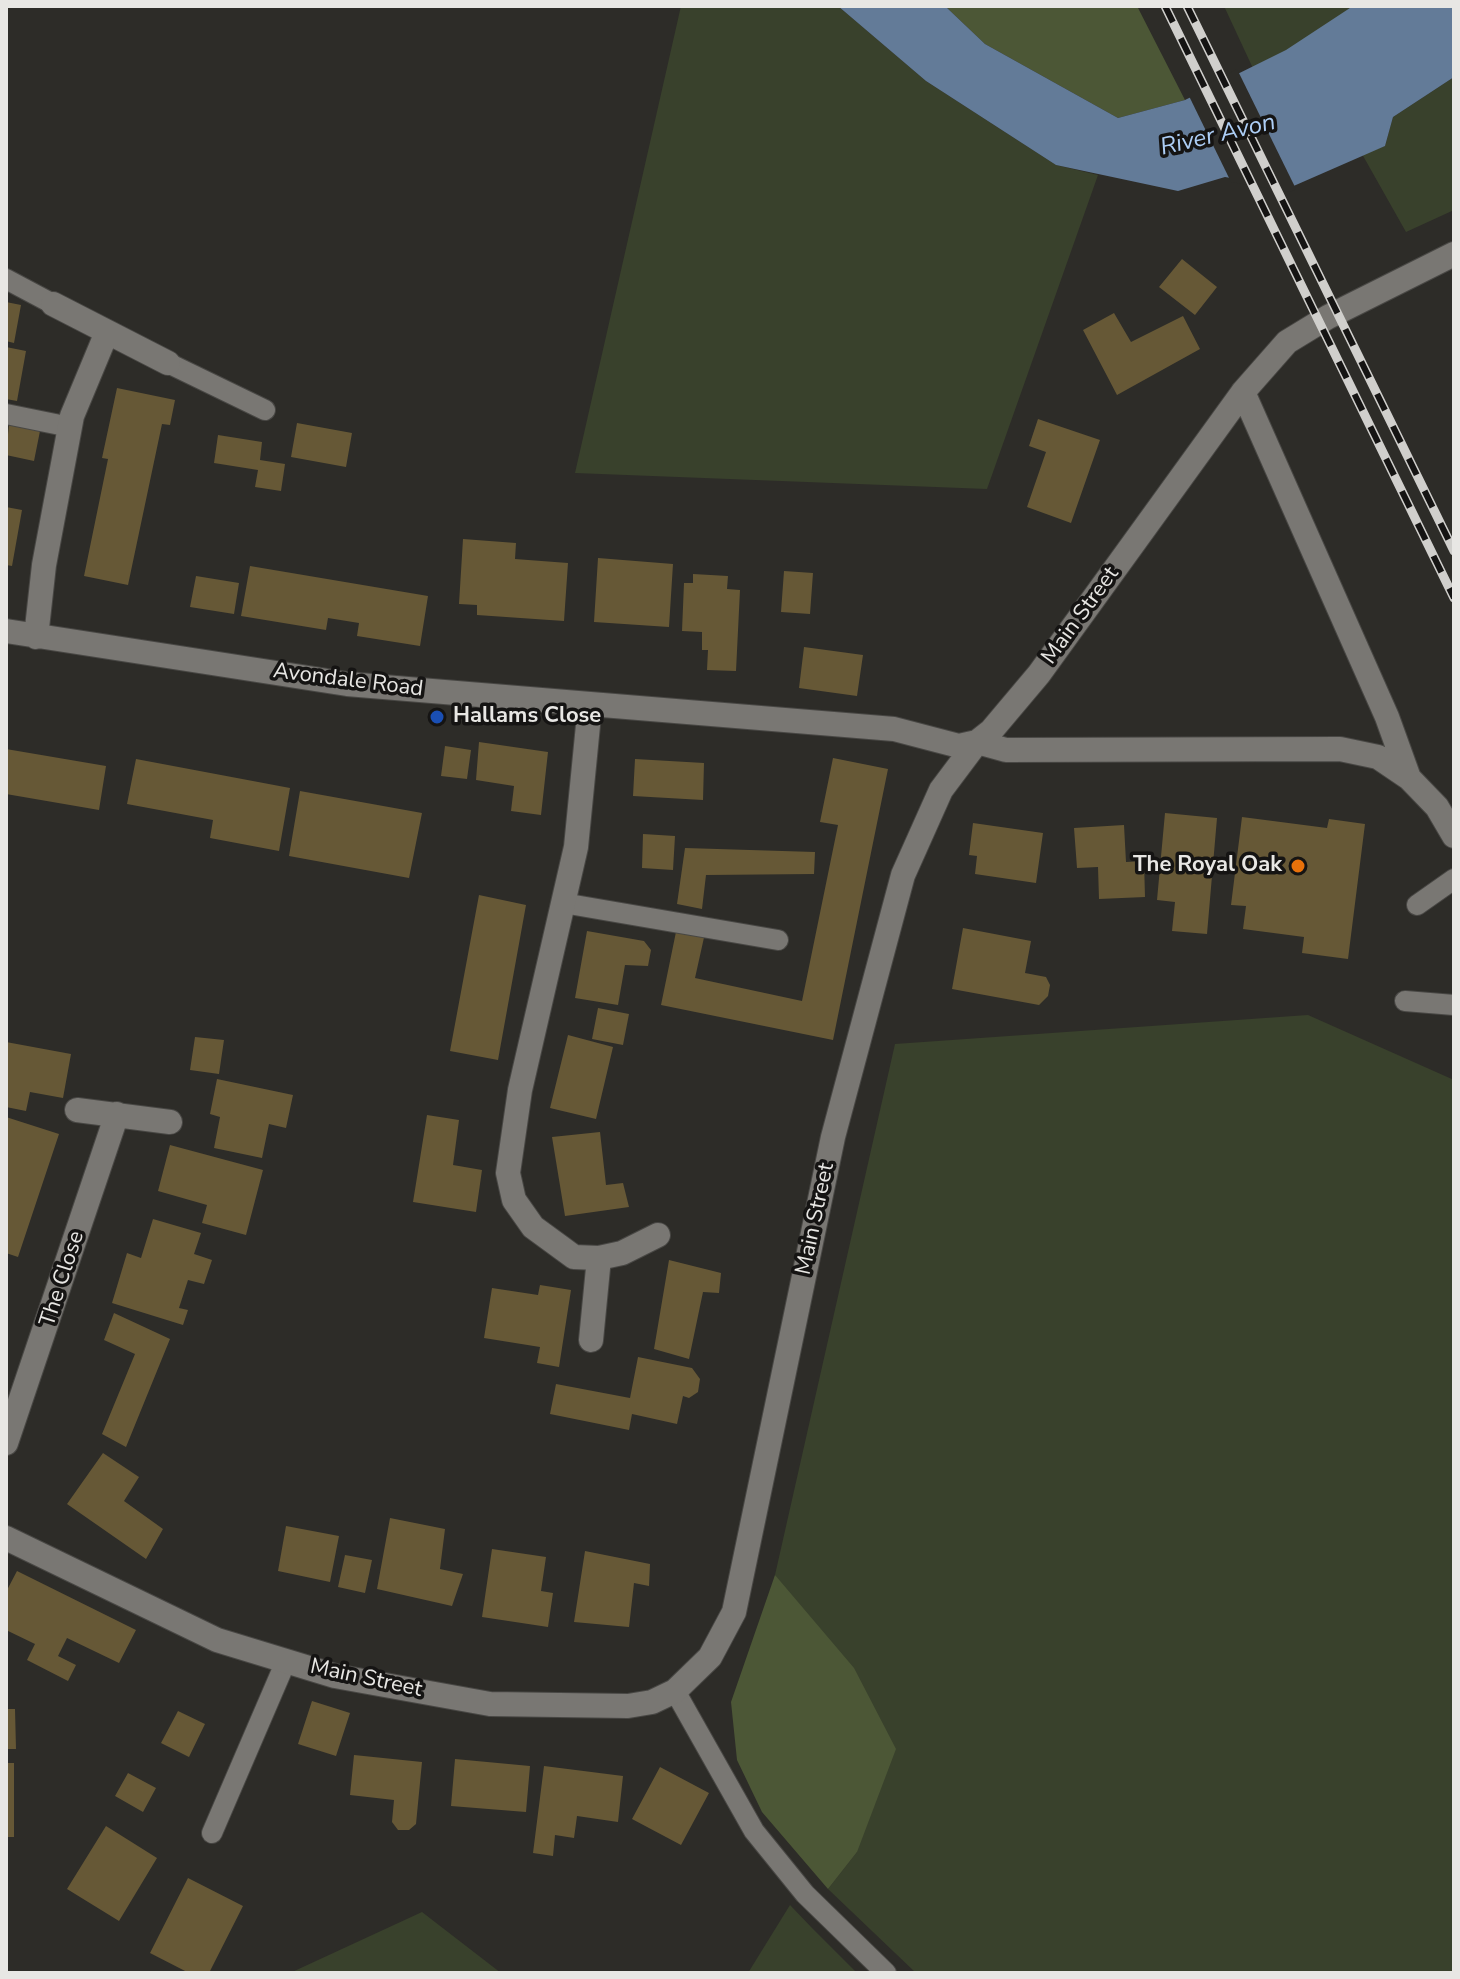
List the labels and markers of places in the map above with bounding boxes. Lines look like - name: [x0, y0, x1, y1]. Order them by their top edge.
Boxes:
- place label: Hallams Close: [453, 704, 601, 730]
- marker: Hallams Close: [428, 708, 446, 726]
- place label: The Royal Oak: [1133, 853, 1282, 879]
- marker: The Royal Oak: [1289, 857, 1307, 875]

